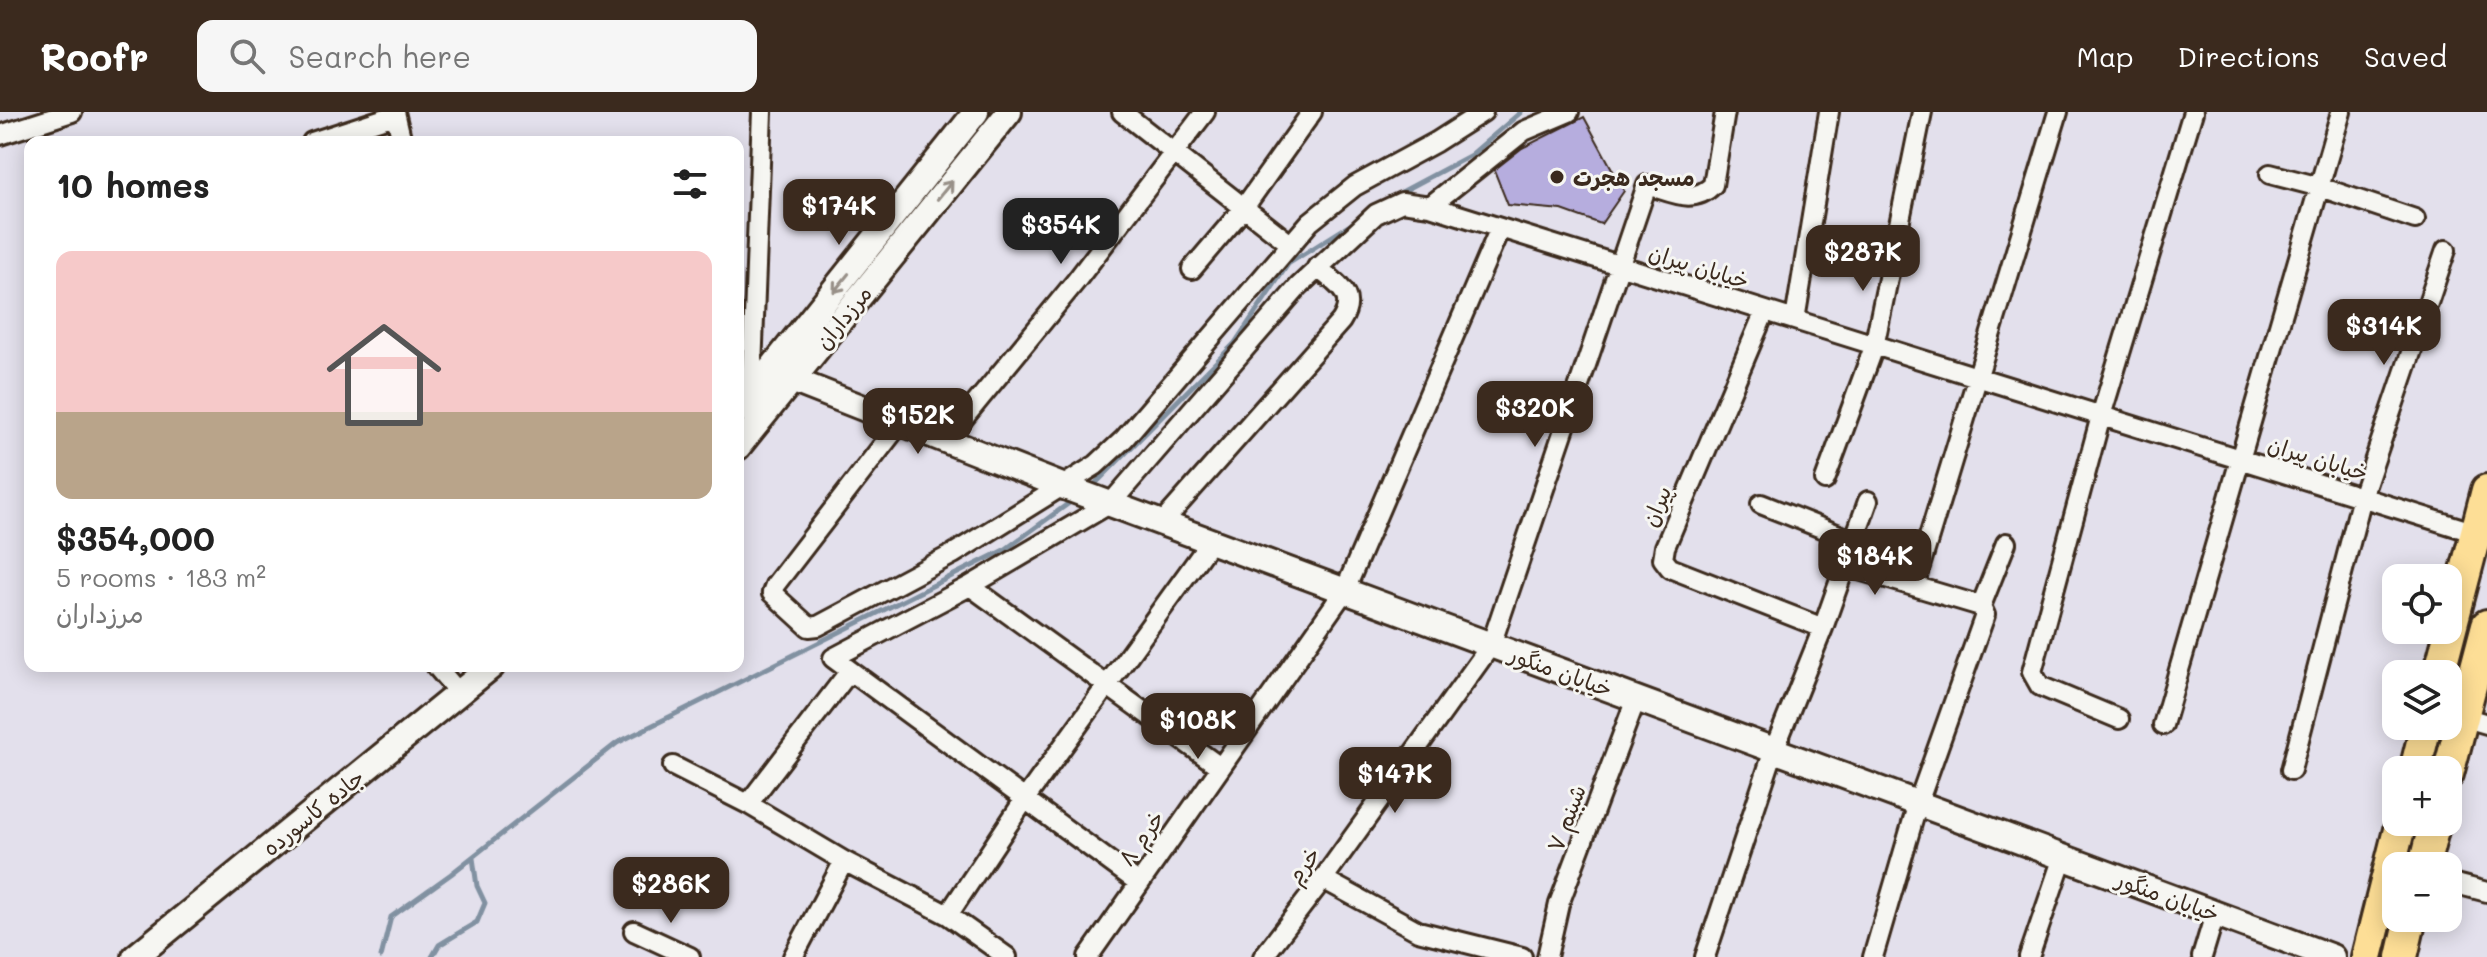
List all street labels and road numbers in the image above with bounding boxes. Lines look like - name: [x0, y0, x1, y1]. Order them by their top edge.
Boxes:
- street label: خیابان پیران: [1645, 237, 1753, 296]
- street label: مرزداران: [808, 279, 878, 355]
- street label: خیابان پیران: [2264, 429, 2372, 488]
- street label: پیران: [1635, 481, 1678, 531]
- street label: خیابان منگور: [1504, 638, 1616, 703]
- street label: جاده کاسورده: [256, 762, 371, 863]
- street label: شبنم ۷: [1540, 780, 1595, 857]
- street label: خرم ۸: [1112, 805, 1174, 874]
- street label: خرم: [1280, 841, 1330, 892]
- street label: خیابان منگور: [2111, 863, 2223, 928]

